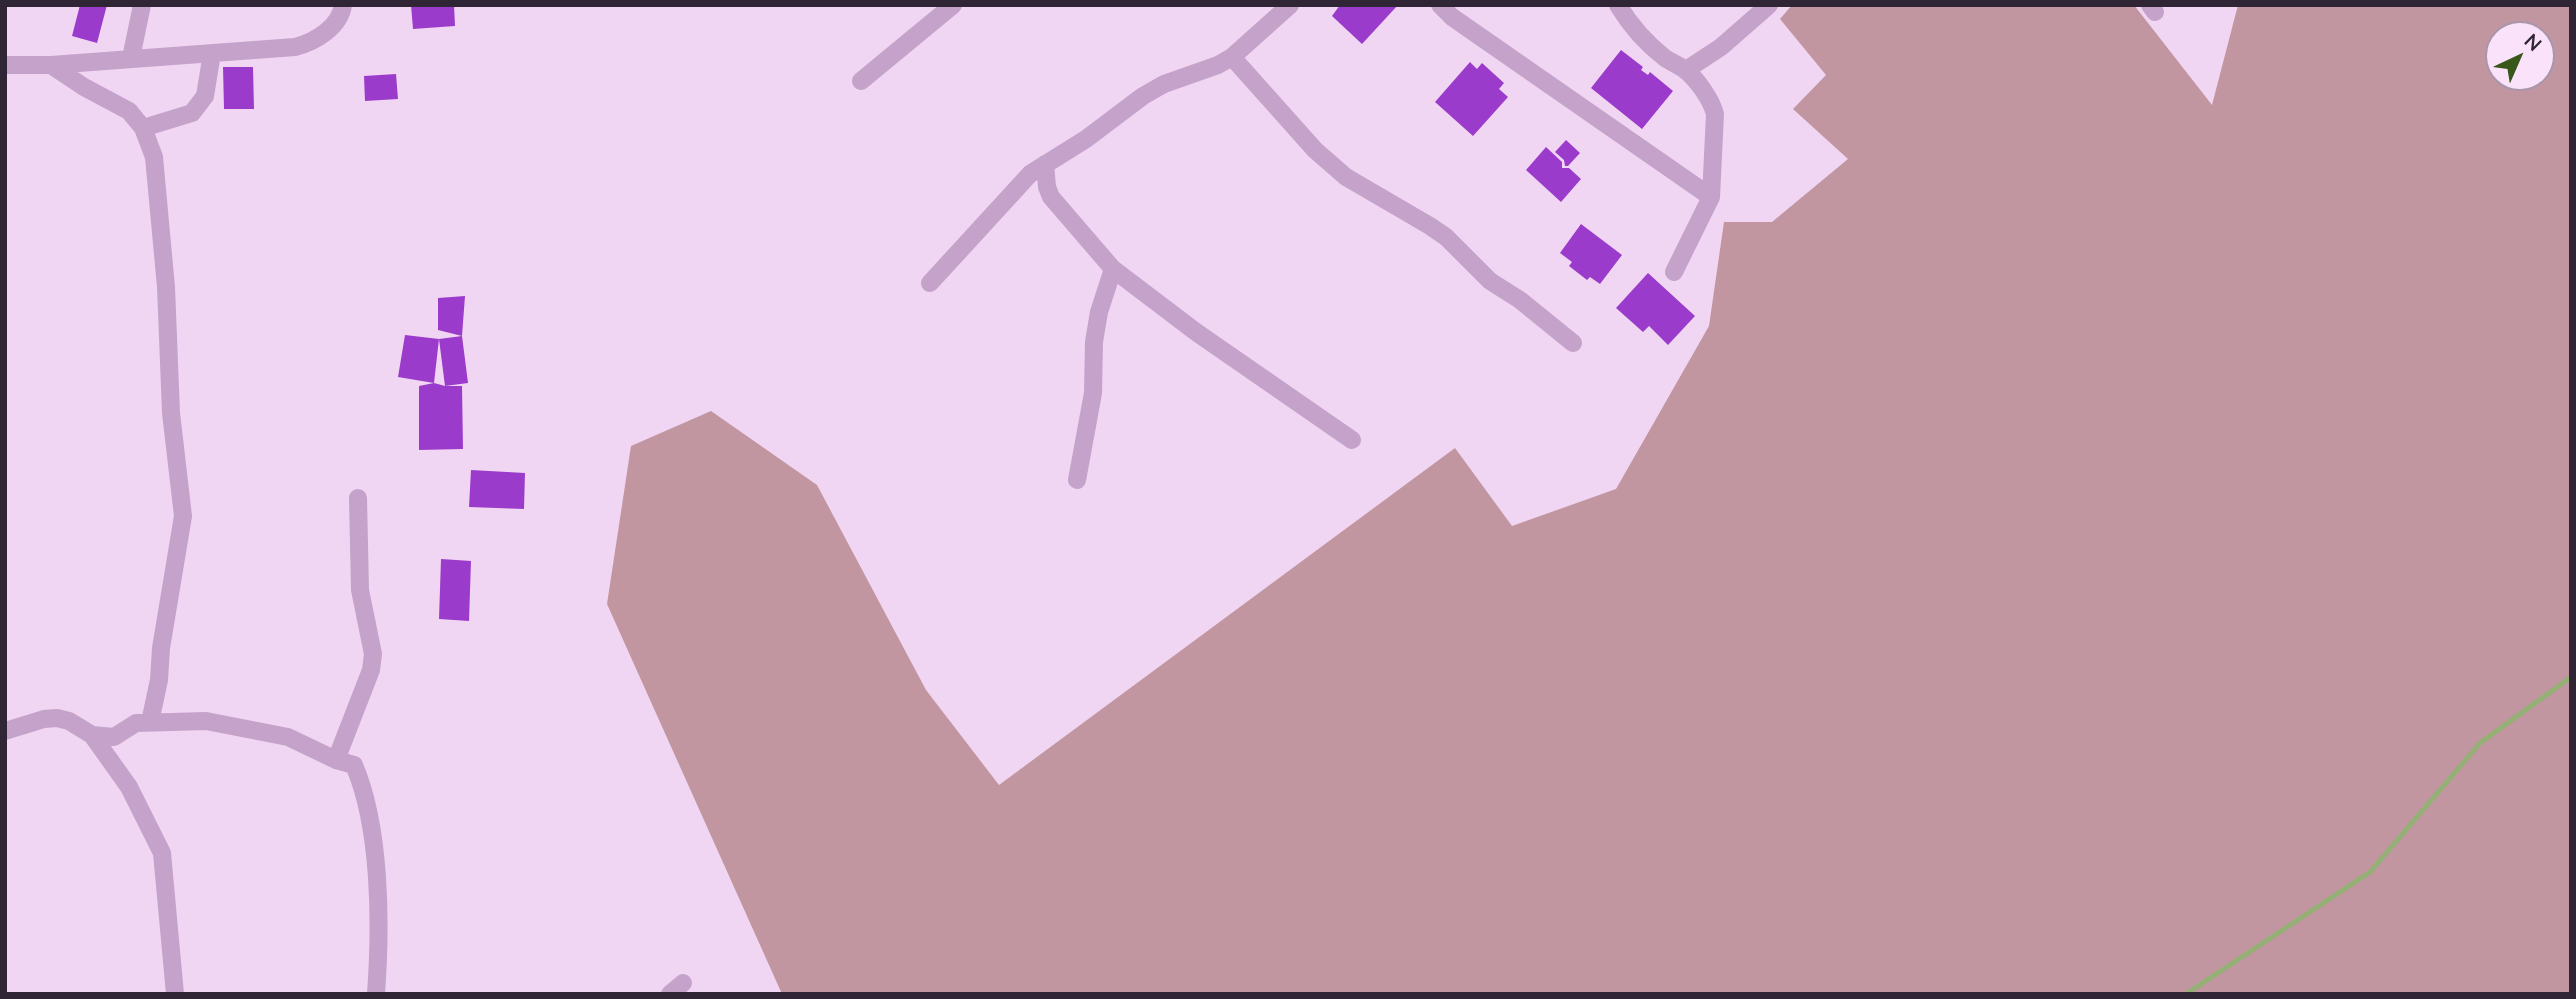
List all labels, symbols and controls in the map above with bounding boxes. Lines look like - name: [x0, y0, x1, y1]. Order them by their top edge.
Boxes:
- north arrow: [2485, 21, 2555, 91]
- text: N: [2520, 29, 2547, 55]

